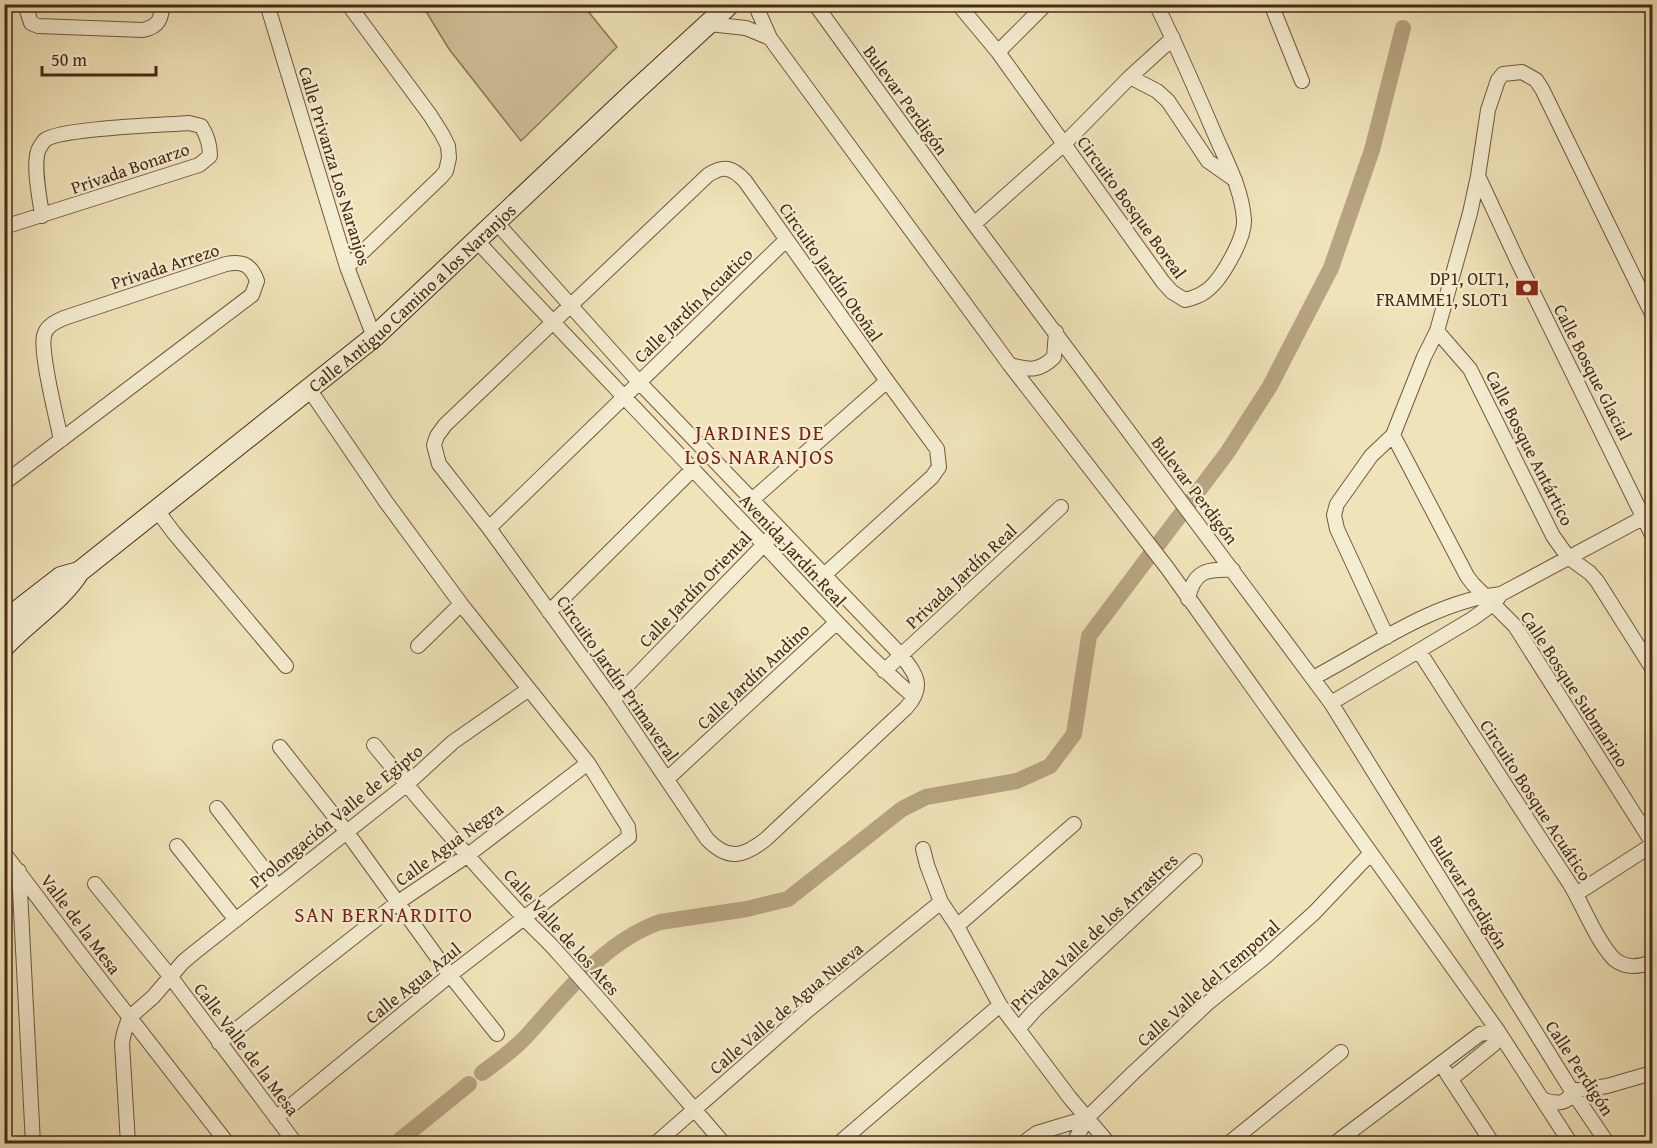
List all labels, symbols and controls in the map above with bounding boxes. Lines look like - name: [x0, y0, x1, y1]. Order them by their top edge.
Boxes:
- scale bar: [42, 39, 156, 77]
- street label: Bulevar Perdigón: [857, 39, 955, 161]
- text: 50 m: [51, 46, 87, 73]
- street label: Calle Privanza Los Naranjos: [292, 63, 378, 269]
- street label: Circuito Bosque Boreal: [1071, 130, 1193, 284]
- street label: Privada Bonarzo: [67, 135, 193, 201]
- street label: Calle Antiguo Camino a los Naranjos: [302, 197, 522, 398]
- street label: Circuito Jardín Otoñal: [773, 197, 889, 347]
- street label: Privada Arrezo: [107, 236, 223, 296]
- street label: Calle Jardín Acuatico: [627, 241, 759, 369]
- place label: DP1, OLT1, FRAMME1, SLOT1: [1376, 265, 1509, 313]
- bank icon: DP1, OLT1, FRAMME1, SLOT1: [1514, 275, 1540, 301]
- street label: Calle Bosque Glacial: [1547, 299, 1639, 445]
- street label: Calle Bosque Antártico: [1479, 366, 1581, 530]
- district label: JARDINES DE LOS NARANJOS: [685, 417, 835, 472]
- street label: Bulevar Perdigón: [1145, 430, 1245, 550]
- street label: Avenida Jardín Real: [733, 487, 853, 613]
- street label: Privada Jardín Real: [899, 517, 1023, 635]
- street label: Calle Jardín Oriental: [632, 525, 758, 653]
- street label: Circuito Jardín Primaveral: [550, 589, 686, 767]
- street label: Calle Bosque Submarino: [1514, 605, 1636, 773]
- street label: Calle Jardín Andino: [690, 616, 816, 736]
- street label: Circuito Bosque Acuático: [1473, 714, 1599, 886]
- street label: Prolongación Valle de Egipto: [243, 737, 429, 895]
- street label: Calle Agua Negra: [389, 795, 509, 892]
- street label: Bulevar Perdigón: [1423, 830, 1515, 954]
- street label: Privada Valle de los Arrastres: [1004, 847, 1184, 1017]
- street label: Calle Valle de los Ates: [498, 862, 626, 1002]
- street label: Valle de la Mesa: [34, 868, 128, 980]
- district label: SAN BERNARDITO: [294, 899, 474, 930]
- street label: Calle Valle del Temporal: [1131, 913, 1285, 1053]
- street label: Calle Valle de Agua Nueva: [703, 935, 869, 1081]
- street label: Calle Agua Azul: [359, 936, 467, 1030]
- street label: Calle Valle de la Mesa: [188, 977, 307, 1122]
- street label: Calle Perdigón: [1539, 1015, 1621, 1121]

